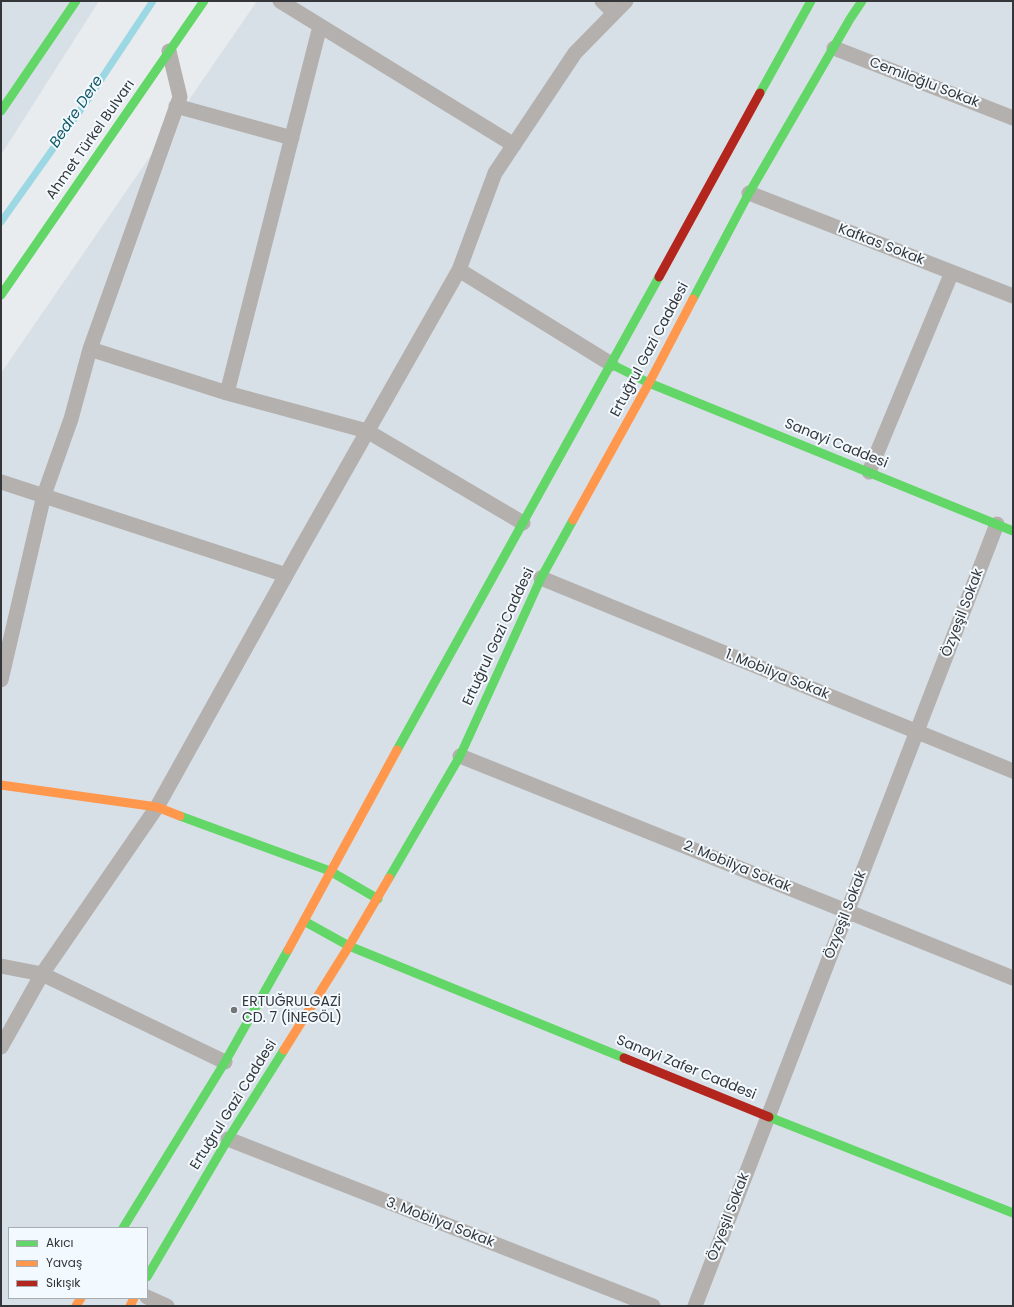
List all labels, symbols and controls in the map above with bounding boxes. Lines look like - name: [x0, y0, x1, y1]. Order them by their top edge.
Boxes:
- street label: Cemiloğlu Sokak: [867, 54, 981, 112]
- water label: Bedre Dere: [46, 73, 108, 151]
- street label: Ahmet Türkel Bulvarı: [43, 77, 139, 203]
- street label: Kafkas Sokak: [835, 221, 927, 269]
- street label: Ertuğrul Gazi Caddesi: [607, 280, 693, 420]
- street label: Sanayi Caddesi: [782, 416, 890, 472]
- street label: Ertuğrul Gazi Caddesi: [460, 566, 538, 708]
- street label: Özyeşil Sokak: [939, 567, 987, 659]
- street label: 1. Mobilya Sokak: [723, 646, 831, 704]
- street label: 2. Mobilya Sokak: [681, 838, 793, 896]
- street label: Özyeşil Sokak: [822, 869, 870, 961]
- place label: ERTUĞRULGAZİ CD. 7 (İNEGÖL): [242, 994, 342, 1026]
- marker: ERTUĞRULGAZİ CD. 7 (İNEGÖL): [229, 1005, 239, 1015]
- street label: Sanayi Zafer Caddesi: [614, 1032, 758, 1104]
- street label: Ertuğrul Gazi Caddesi: [187, 1037, 281, 1173]
- street label: Özyeşil Sokak: [705, 1171, 753, 1263]
- street label: 3. Mobilya Sokak: [384, 1195, 496, 1251]
- legend: [8, 1227, 148, 1299]
- text: Akıcı: [46, 1234, 73, 1251]
- text: Yavaş: [46, 1254, 82, 1271]
- text: Sıkışık: [46, 1274, 81, 1291]

